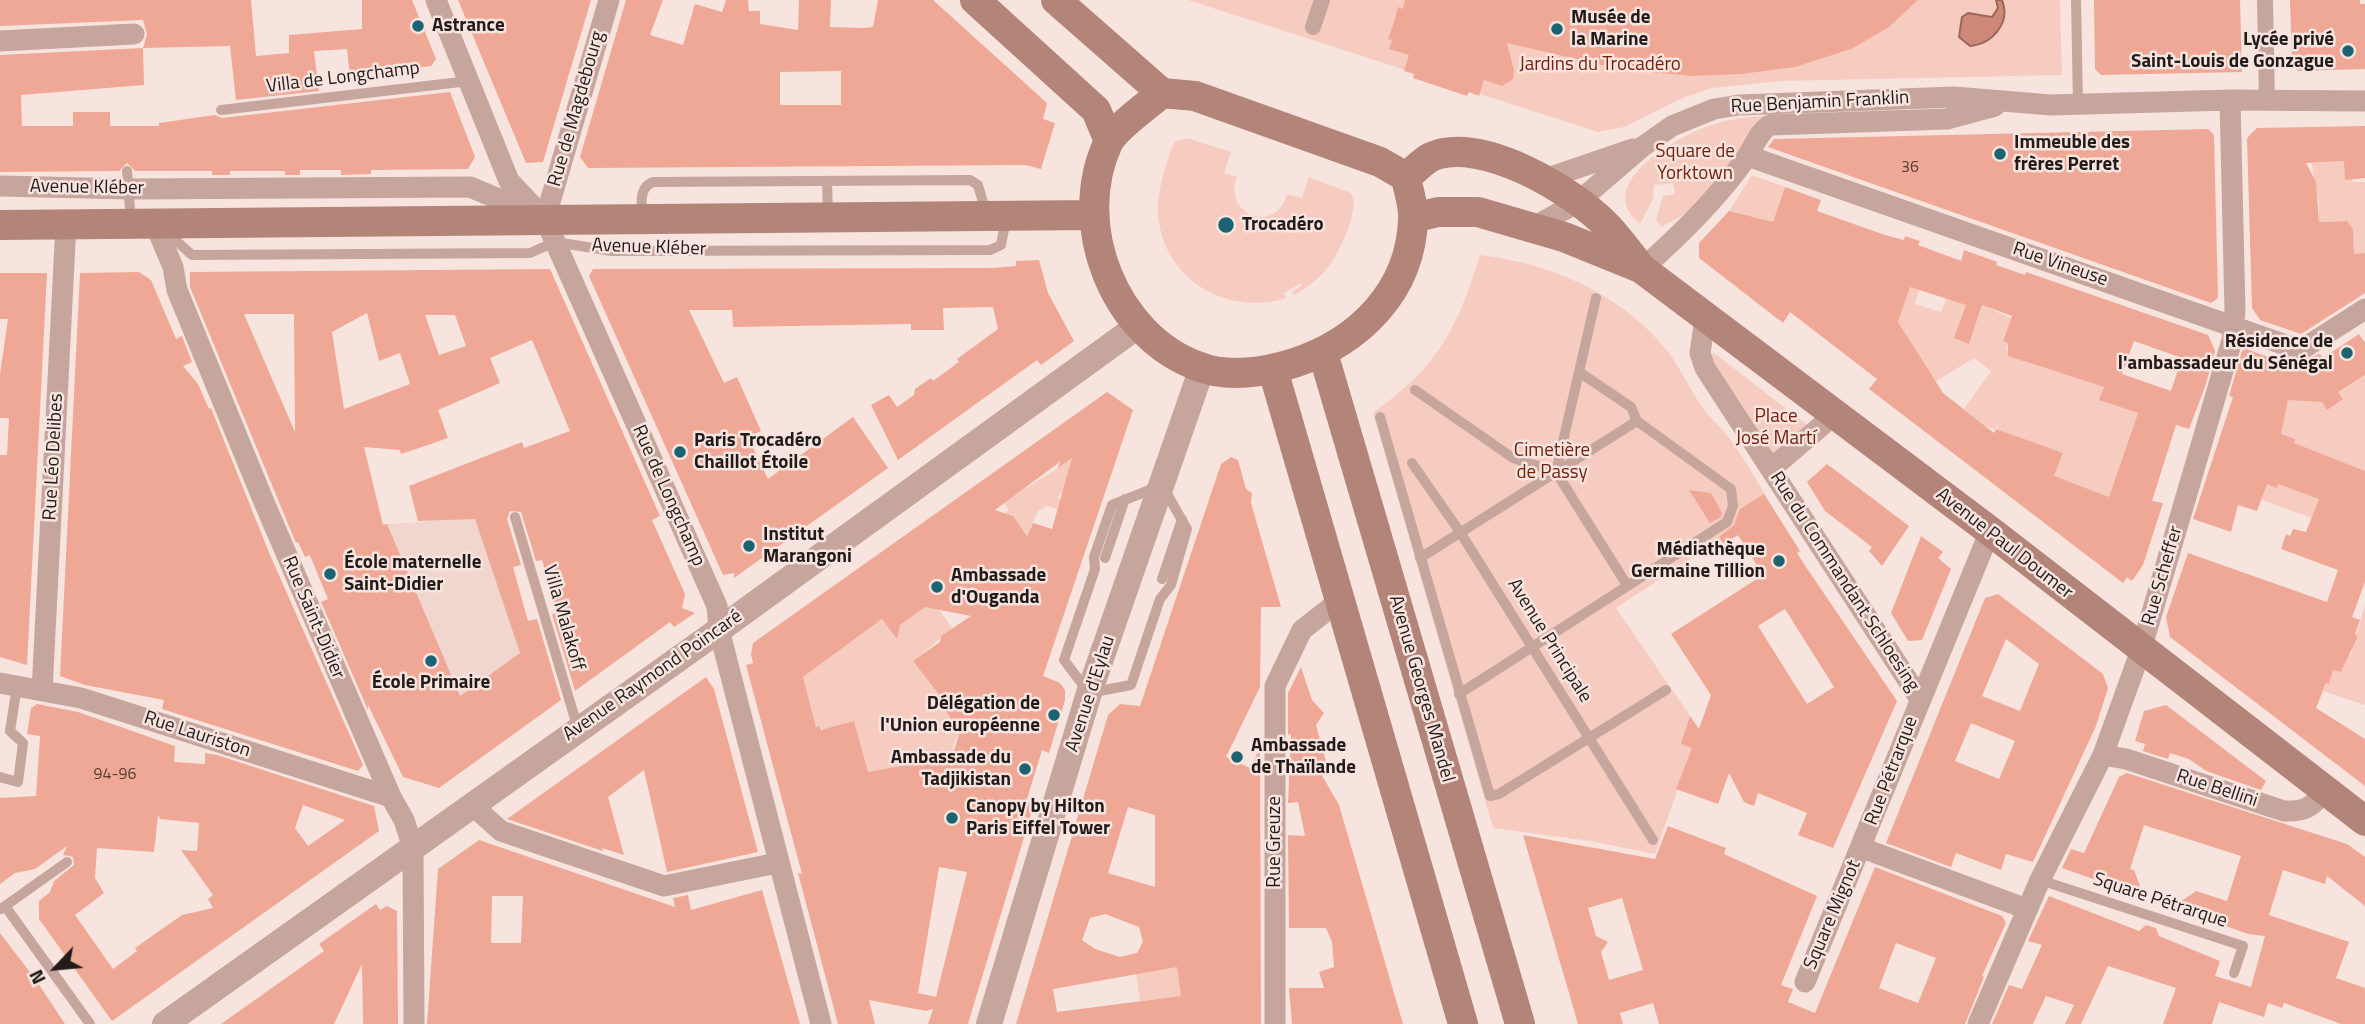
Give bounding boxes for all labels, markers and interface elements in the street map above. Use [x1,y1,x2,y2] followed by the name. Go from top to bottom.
[1571,7,1650,51] place label: Musée de la Marine
[432,15,505,37] place label: Astrance
[410,18,426,34] marker: Astrance
[1549,21,1565,37] marker: Musée de la Marine
[544,29,610,189] street label: Rue de Magdebourg
[2131,29,2334,73] place label: Lycée privé Saint-Louis de Gonzague
[2340,43,2356,59] marker: Lycée privé Saint-Louis de Gonzague
[1519,54,1681,76] park label: Jardins du Trocadéro
[265,57,421,99] street label: Villa de Longchamp
[1730,87,1910,119] street label: Rue Benjamin Franklin
[2014,132,2130,176] place label: Immeuble des frères Perret
[1655,141,1735,185] park label: Square de Yorktown
[1992,146,2008,162] marker: Immeuble des frères Perret
[1901,158,1919,178] house number: 36
[30,176,144,200] street label: Avenue Kléber
[1242,214,1324,236] place label: Trocadéro
[1216,215,1236,235] marker: Trocadéro
[591,235,707,261] street label: Avenue Kléber
[2009,238,2111,292] street label: Rue Vineuse
[2118,331,2333,375] place label: Résidence de l'ambassadeur du Sénégal
[2339,345,2355,361] marker: Résidence de l'ambassadeur du Sénégal
[39,393,69,521] street label: Rue Léo Delibes
[1736,406,1816,450] park label: Place José Martí
[627,422,709,570] street label: Rue de Longchamp
[694,430,822,474] place label: Paris Trocadéro Chaillot Étoile
[1514,440,1590,484] park label: Cimetière de Passy
[672,444,688,460] marker: Paris Trocadéro Chaillot Étoile
[1764,468,1924,696] street label: Rue du Commandant Schloesing
[1931,483,2077,605] street label: Avenue Paul Doumer
[763,524,852,568] place label: Institut Marangoni
[2138,524,2188,628] street label: Rue Scheffer
[741,538,757,554] marker: Institut Marangoni
[1631,539,1765,583] place label: Médiathèque Germaine Tillion
[344,552,481,596] place label: École maternelle Saint-Didier
[277,553,349,683] street label: Rue Saint-Didier
[1771,553,1787,569] marker: Médiathèque Germaine Tillion
[537,563,589,673] street label: Villa Malakoff
[951,565,1046,609] place label: Ambassade d'Ouganda
[322,566,338,582] marker: École maternelle Saint-Didier
[1502,575,1596,707] street label: Avenue Principale
[929,579,945,595] marker: Ambassade d'Ouganda
[1383,593,1459,785] street label: Avenue Georges Mandel
[559,605,747,747] street label: Avenue Raymond Poincaré
[1061,633,1121,755] street label: Avenue d'Eylau
[423,653,439,669] marker: École Primaire
[372,672,490,694] place label: École Primaire
[880,693,1040,737] place label: Délégation de l'Union européenne
[141,707,253,763] street label: Rue Lauriston
[1046,707,1062,723] marker: Délégation de l'Union européenne
[1861,713,1923,829] street label: Rue Pétrarque
[1251,735,1356,779] place label: Ambassade de Thaïlande
[891,747,1011,791] place label: Ambassade du Tadjikistan
[1229,749,1245,765] marker: Ambassade de Thaïlande
[1017,761,1033,777] marker: Ambassade du Tadjikistan
[94,765,136,785] house number: 94-96
[2173,765,2261,813] street label: Rue Bellini
[966,796,1110,840] place label: Canopy by Hilton Paris Eiffel Tower
[1264,796,1286,888] street label: Rue Greuze
[944,810,960,826] marker: Canopy by Hilton Paris Eiffel Tower
[1800,857,1866,973] street label: Square Mignot
[2090,869,2230,933] street label: Square Pétrarque
[21,933,91,1003] north arrow
[21,965,53,990] text: N

